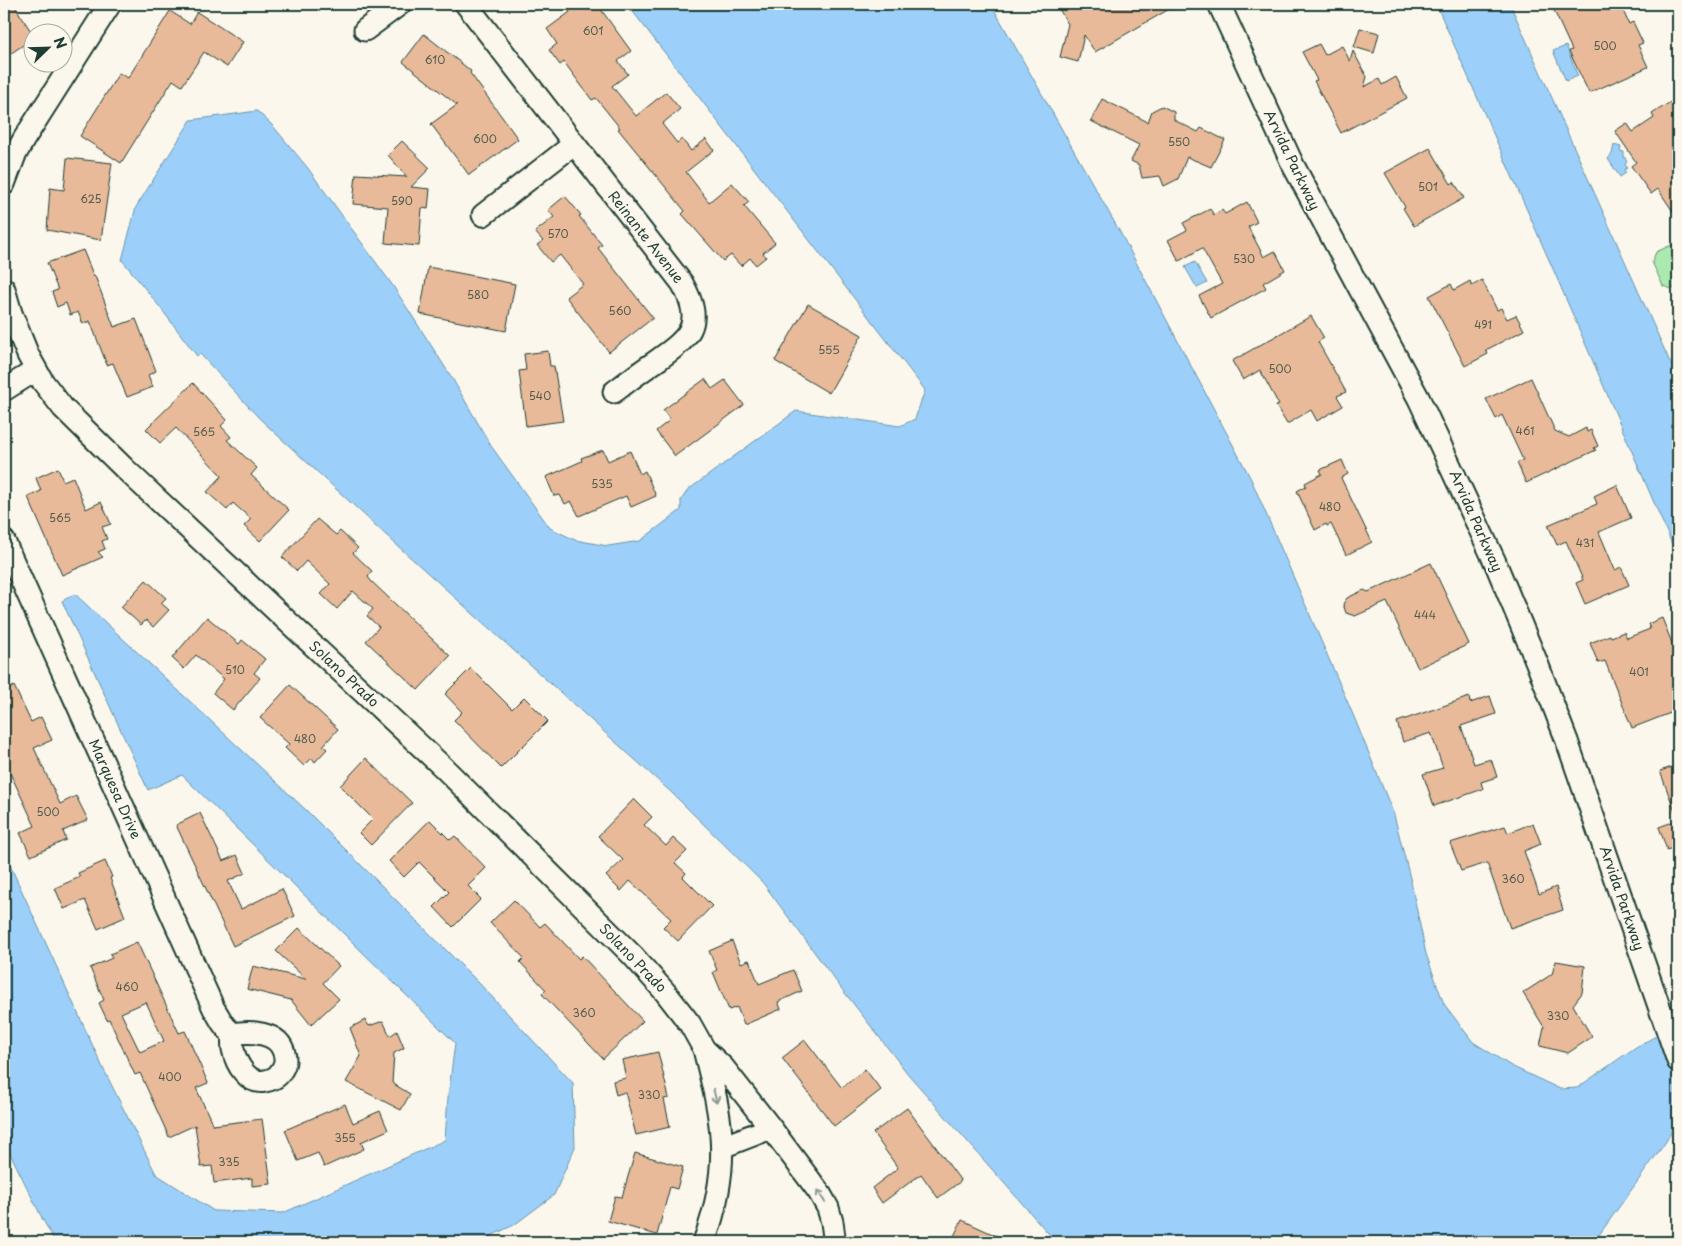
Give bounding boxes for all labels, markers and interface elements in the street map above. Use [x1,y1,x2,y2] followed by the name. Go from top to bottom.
[22,22,72,72] north arrow
[583,22,603,39] house number: 601
[49,34,72,52] text: N
[1593,37,1617,54] house number: 500
[425,51,445,68] house number: 610
[1259,106,1326,214] street label: Arvida Parkway
[473,130,497,147] house number: 600
[1168,133,1190,150] house number: 550
[1418,178,1438,195] house number: 501
[604,186,689,288] street label: Reinante Avenue
[80,190,102,207] house number: 625
[391,192,413,209] house number: 590
[548,225,568,242] house number: 570
[1233,250,1255,267] house number: 530
[467,286,489,303] house number: 580
[609,302,631,319] house number: 560
[1474,316,1492,333] house number: 491
[818,341,840,358] house number: 555
[1268,360,1292,377] house number: 500
[529,387,551,404] house number: 540
[1516,422,1534,439] house number: 461
[193,423,215,440] house number: 565
[1445,467,1508,575] street label: Arvida Parkway
[591,475,613,492] house number: 535
[1319,498,1341,515] house number: 480
[49,509,71,526] house number: 565
[1576,534,1594,551] house number: 431
[1414,606,1436,623] house number: 444
[305,636,384,712] street label: Solano Prado
[225,661,245,678] house number: 510
[1629,663,1649,680] house number: 401
[294,730,316,747] house number: 480
[84,735,147,842] street label: Marquesa Drive
[36,803,60,820] house number: 500
[1595,843,1650,953] street label: Arvida Parkway
[1501,870,1525,887] house number: 360
[595,918,672,997] street label: Solano Prado
[115,978,139,995] house number: 460
[572,1004,596,1021] house number: 360
[1547,1007,1569,1024] house number: 330
[158,1068,182,1085] house number: 400
[638,1086,660,1103] house number: 330
[711,1088,720,1104] one-way arrow
[334,1129,356,1146] house number: 355
[218,1153,240,1170] house number: 335
[816,1190,826,1204] one-way arrow

